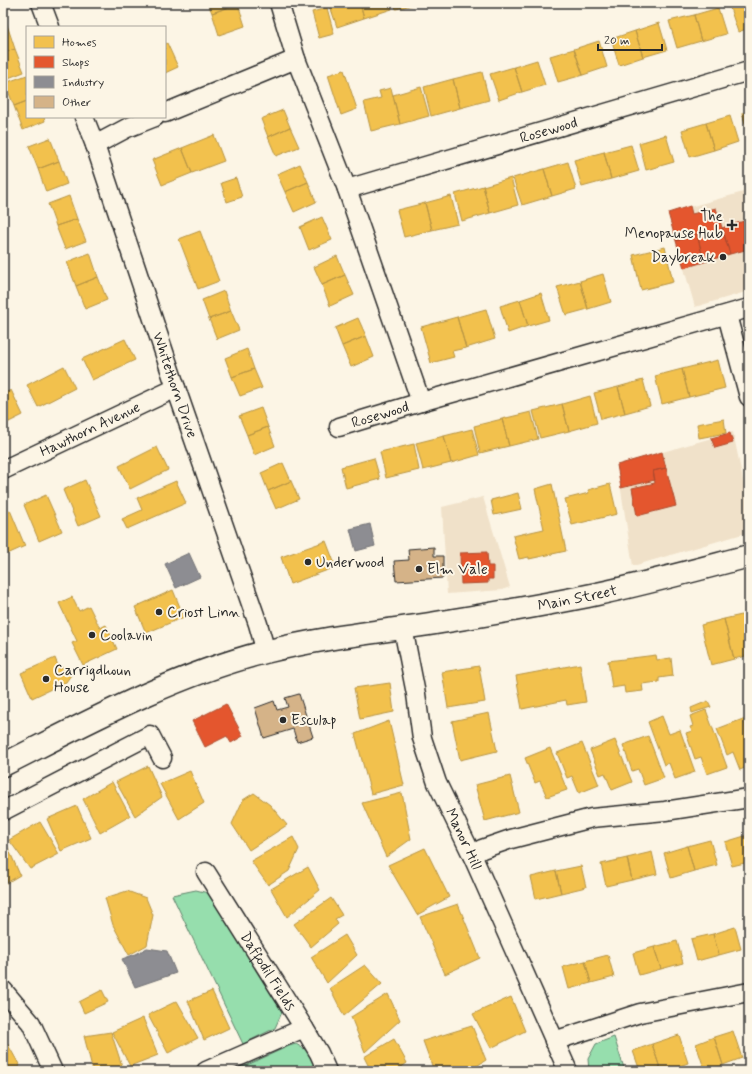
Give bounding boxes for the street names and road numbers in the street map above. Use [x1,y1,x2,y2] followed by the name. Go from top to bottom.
[518,113,580,149] street label: Rosewood
[147,329,202,441] street label: Whitethorn Drive
[37,397,144,462] street label: Hawthorn Avenue
[349,397,412,434] street label: Rosewood
[536,581,619,616] street label: Main Street
[440,805,486,873] street label: Manor Hill
[235,928,300,1015] street label: Daffodil Fields

